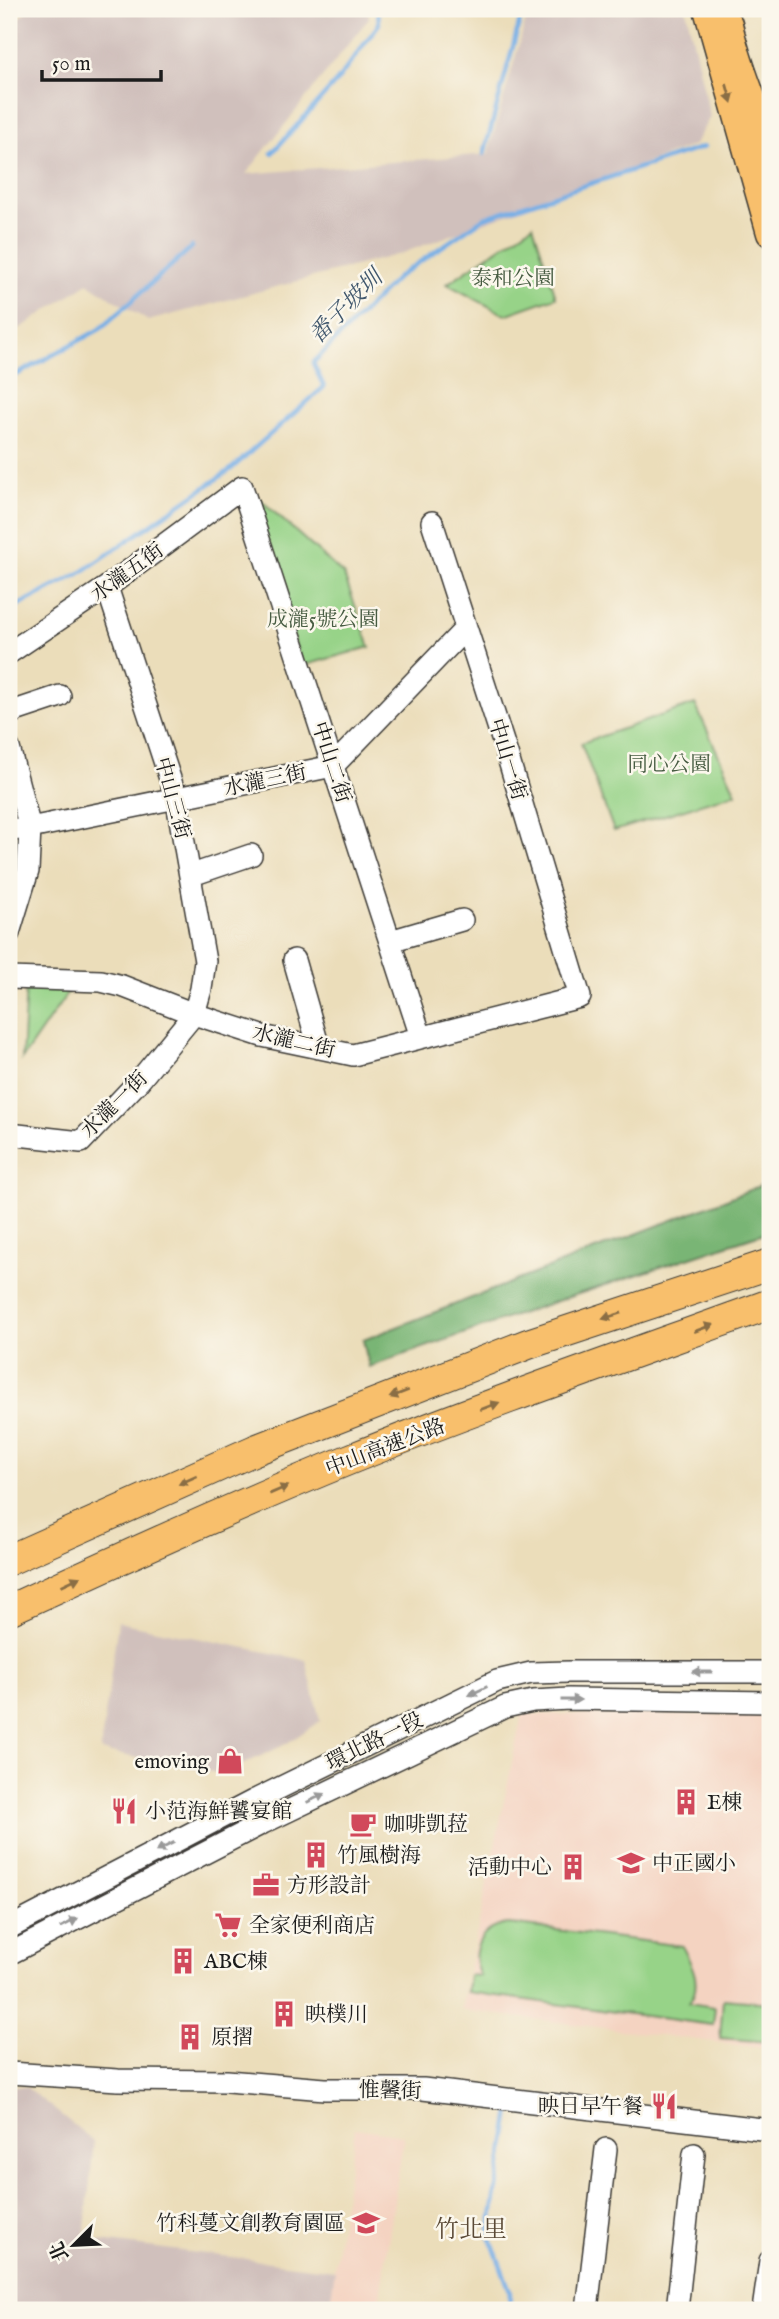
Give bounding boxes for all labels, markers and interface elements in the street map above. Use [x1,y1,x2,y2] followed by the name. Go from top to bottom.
[42,38,161,82] scale bar
[52,51,91,78] text: 50 m
[725,83,735,104] one-way arrow
[303,261,392,350] water label: 番子坡圳
[471,266,555,293] park label: 泰和公園
[86,538,170,609] street label: 水瀧五街
[267,607,379,634] park label: 成瀧5號公園
[481,715,532,804] street label: 中山一街
[305,718,356,807] street label: 中山二街
[627,752,711,779] park label: 同心公園
[148,754,195,842] street label: 中山三街
[221,760,309,803] street label: 水瀧三街
[250,1020,338,1065] street label: 水瀧二街
[76,1066,154,1144] street label: 水瀧一街
[602,1311,623,1322] one-way arrow
[693,1322,714,1333] one-way arrow
[388,1389,409,1400] one-way arrow
[480,1400,501,1411] one-way arrow
[322,1413,449,1484] street label: 中山高速公路
[178,1474,198,1486] one-way arrow
[269,1484,289,1496] one-way arrow
[60,1575,81,1586] one-way arrow
[691,1666,713,1678] one-way arrow
[468,1685,488,1696] one-way arrow
[561,1694,583,1706] one-way arrow
[322,1707,428,1777] street label: 環北路一段
[215,1746,245,1776] shop icon: emoving
[135,1749,210,1776] place label: emoving
[671,1787,701,1817] building icon: E棟
[707,1790,743,1817] place label: E棟
[306,1792,326,1804] one-way arrow
[109,1796,139,1826] restaurant icon: 小范海鮮饕宴館
[145,1799,292,1826] place label: 小范海鮮饕宴館
[348,1809,378,1839] cafe icon: 咖啡凱菈
[384,1812,468,1839] place label: 咖啡凱菈
[301,1840,331,1870] building icon: 竹風樹海
[155,1841,174,1853] one-way arrow
[337,1843,421,1870] place label: 竹風樹海
[616,1848,646,1878] school or university icon: 中正國小
[652,1851,736,1878] place label: 中正國小
[558,1852,588,1882] building icon: 活動中心
[468,1855,552,1882] place label: 活動中心
[251,1870,281,1900] office icon: 方形設計
[287,1873,371,1900] place label: 方形設計
[213,1910,243,1940] supermarket icon: 全家便利商店
[249,1913,375,1940] place label: 全家便利商店
[60,1917,80,1929] one-way arrow
[168,1946,198,1976] building icon: ABC棟
[203,1949,268,1976] place label: ABC棟
[269,1999,299,2029] building icon: 映樸川
[305,2002,368,2029] place label: 映樸川
[175,2022,205,2052] building icon: 原摺
[211,2025,253,2052] place label: 原摺
[358,2077,422,2106] street label: 惟馨街
[649,2091,679,2121] restaurant icon: 映日早午餐
[538,2094,643,2121] place label: 映日早午餐
[351,2208,381,2238] school or university icon: 竹科蔓文創教育園區
[38,2210,108,2280] north arrow
[156,2211,345,2238] place label: 竹科蔓文創教育園區
[435,2215,507,2246] district label: 竹北里
[45,2238,75,2265] text: 北

